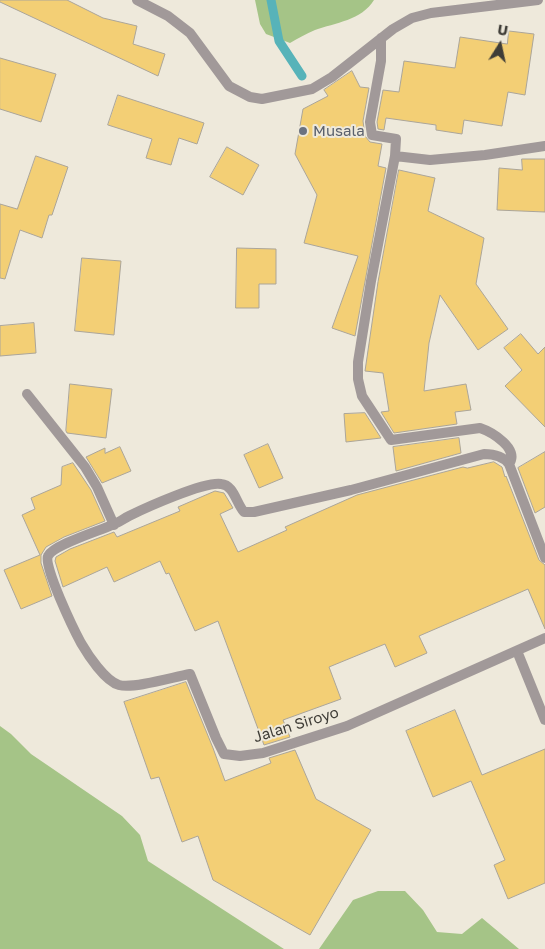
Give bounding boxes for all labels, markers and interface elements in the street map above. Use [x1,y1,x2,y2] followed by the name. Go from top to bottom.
[475,20,525,70] north arrow
[496,20,509,39] text: U
[313,122,365,140] place label: Musala
[297,125,309,137] marker: Musala
[251,704,341,746] street label: Jalan Siroyo

